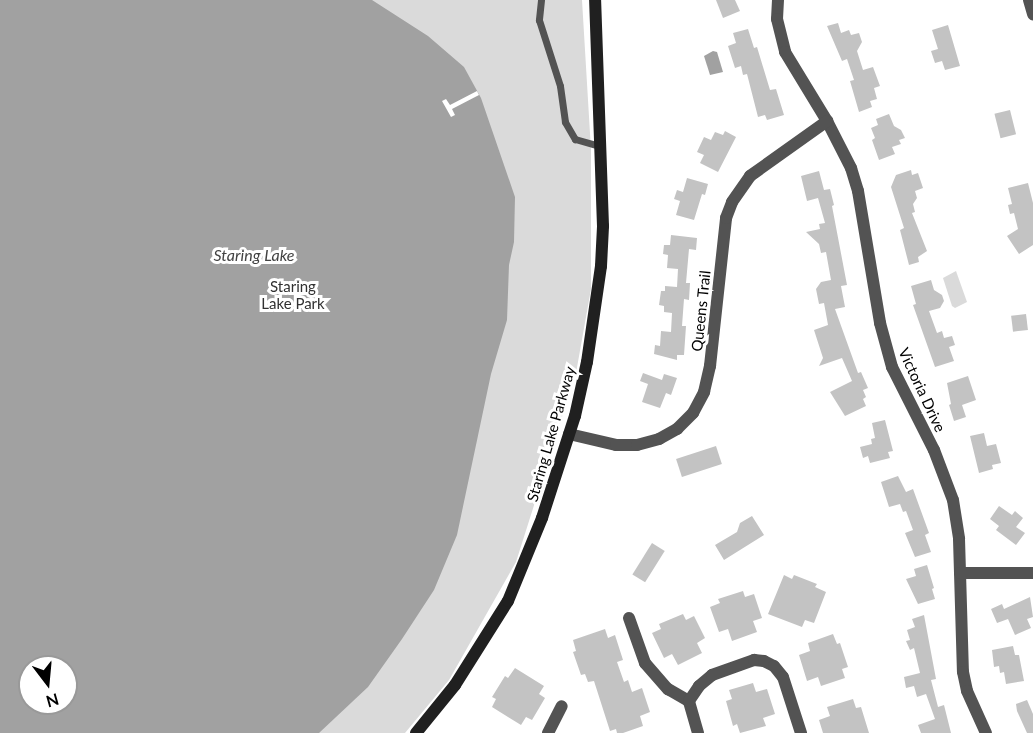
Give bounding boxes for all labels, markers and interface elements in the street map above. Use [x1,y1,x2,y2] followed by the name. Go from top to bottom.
[214,245,294,265] water label: Staring Lake
[688,269,714,353] street label: Queens Trail
[261,277,325,312] park label: Staring Lake Park
[895,345,949,435] street label: Victoria Drive
[523,364,579,504] street label: Staring Lake Parkway
[18,655,78,715] north arrow
[44,690,61,712] text: N

